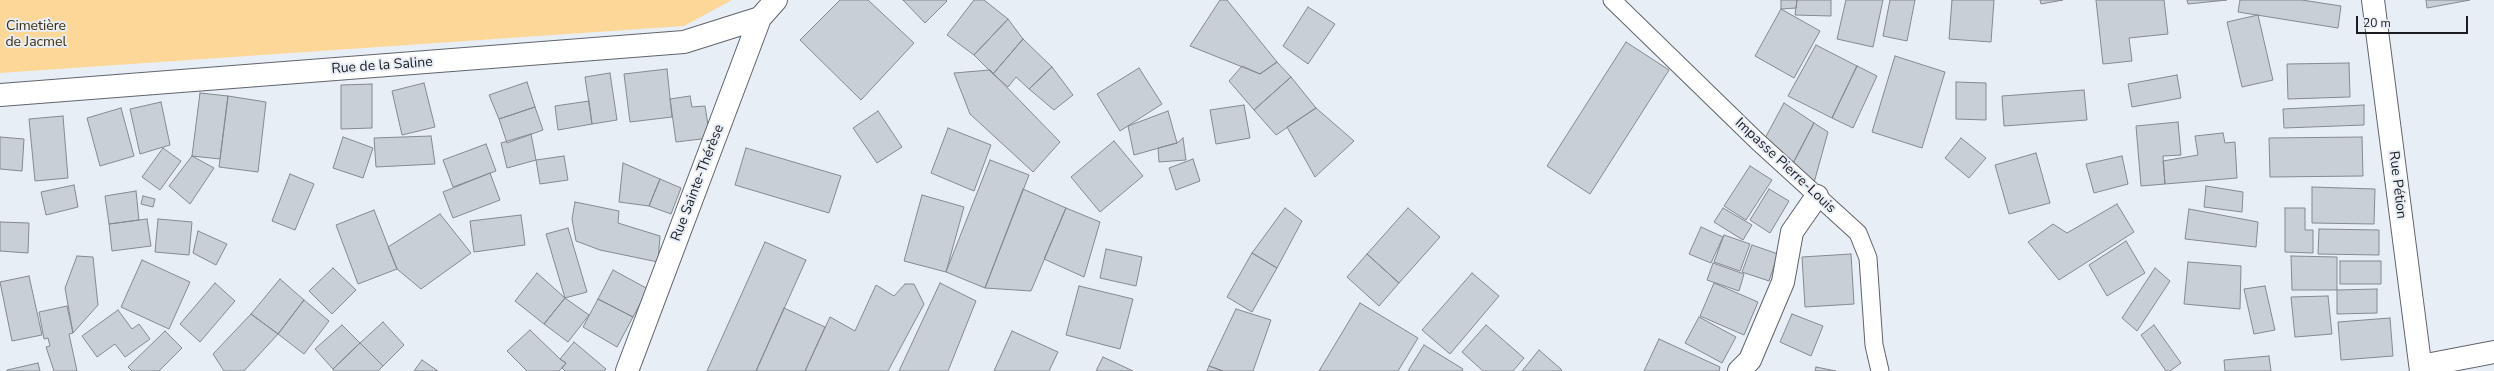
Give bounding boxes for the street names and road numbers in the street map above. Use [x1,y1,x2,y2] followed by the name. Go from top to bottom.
[331,54,433,78] street label: Rue de la Saline
[1731,115,1839,217] street label: Impasse Pierre-Louis
[668,122,728,244] street label: Rue Sainte-Thérèse
[2385,150,2409,220] street label: Rue Pétion

